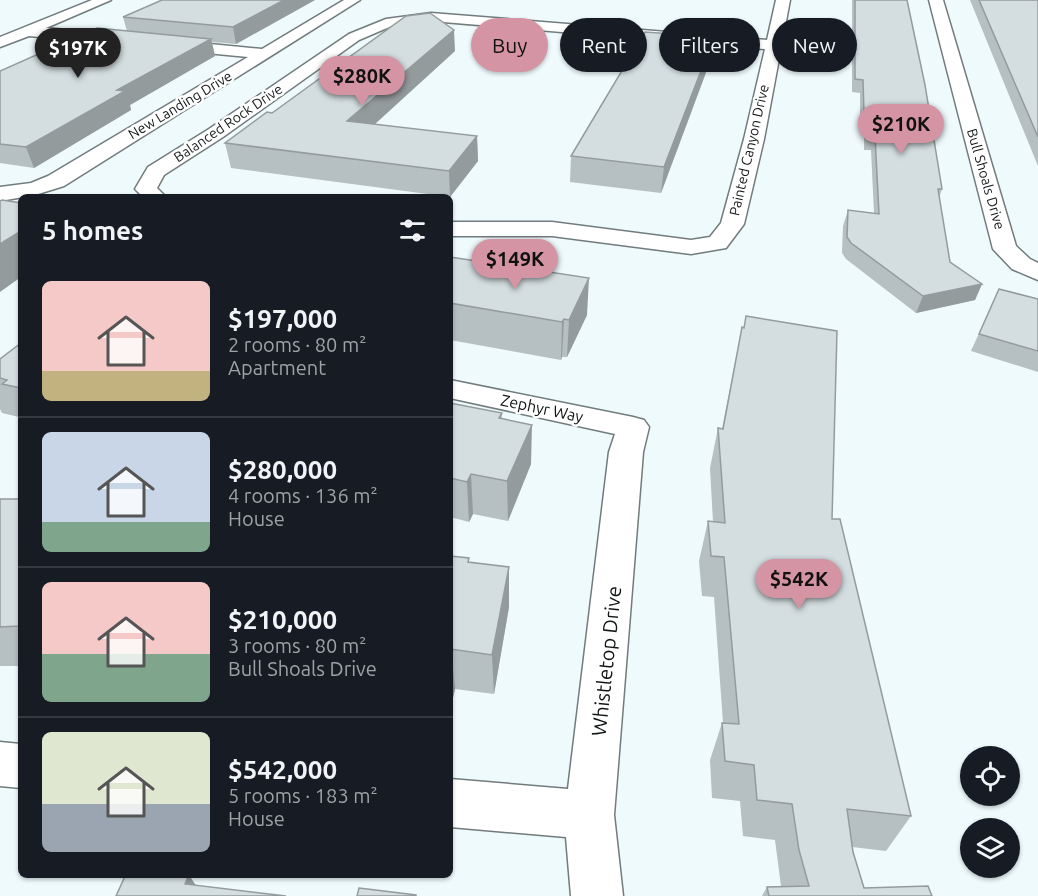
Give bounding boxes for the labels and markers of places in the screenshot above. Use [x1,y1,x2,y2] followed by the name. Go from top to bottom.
[36,28,120,79] pin: $197K
[320,56,404,107] pin: $280K
[859,104,943,155] pin: $210K
[473,239,557,290] pin: $149K
[757,559,841,610] pin: $542K

